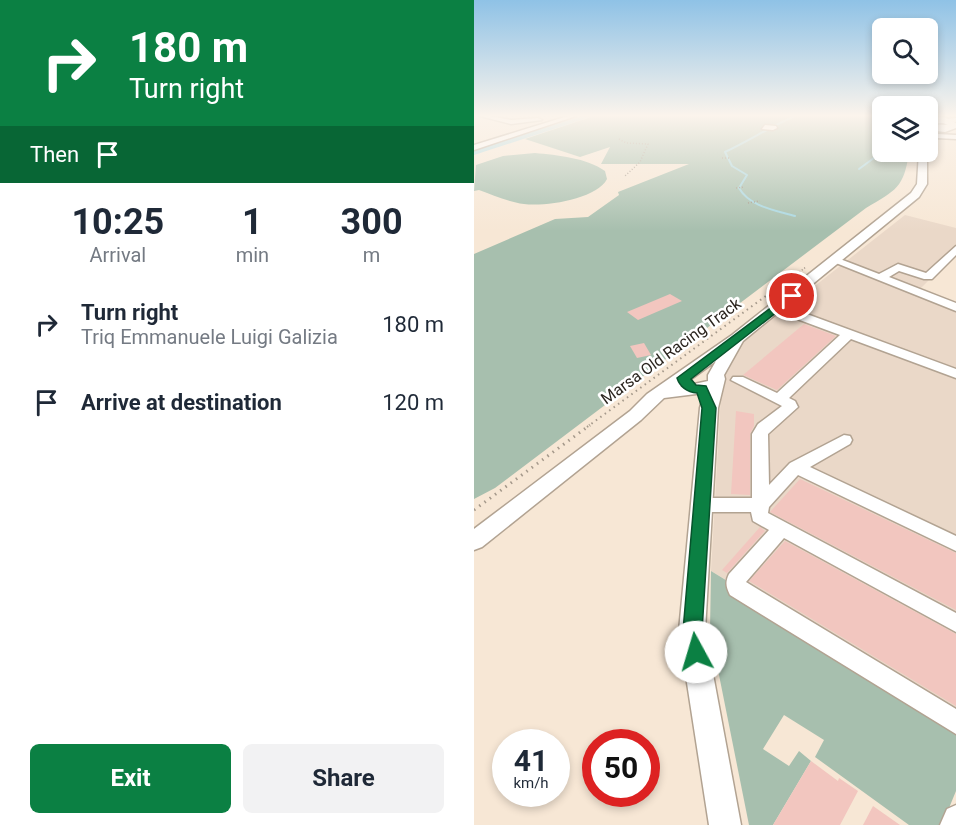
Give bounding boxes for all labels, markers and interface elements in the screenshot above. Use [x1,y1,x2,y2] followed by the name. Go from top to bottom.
[872,18,938,162] map controls
[872,18,938,84] button: search
[129,23,248,72] text: 180 m
[30,24,108,102] icon: right
[129,73,244,105] text: Turn right
[872,96,938,162] button: layers
[91,138,124,171] icon: arrive
[30,142,79,167] text: Then
[71,201,164,243] text: 10:25
[242,201,263,243] text: 1
[341,201,403,243] text: 300
[89,243,146,267] text: Arrival
[236,243,269,267] text: min
[363,243,380,267] text: m
[766,270,817,321] pin
[775,279,808,312] icon: arrive
[597,293,745,408] street label: Marsa Old Racing Track
[81,300,178,325] text: Turn right
[30,308,63,341] icon: right
[382,312,444,337] text: 180 m
[81,325,338,349] text: Triq Emmanuele Luigi Galizia
[30,386,63,419] icon: arrive
[81,390,282,415] text: Arrive at destination
[382,390,444,415] text: 120 m
[664,620,728,684] position arrow
[582,729,660,807] speed limit sign: 50
[514,743,548,778] text: 41
[30,744,231,813] button: Exit
[243,744,444,813] button: Share
[513,774,549,792] text: km/h

